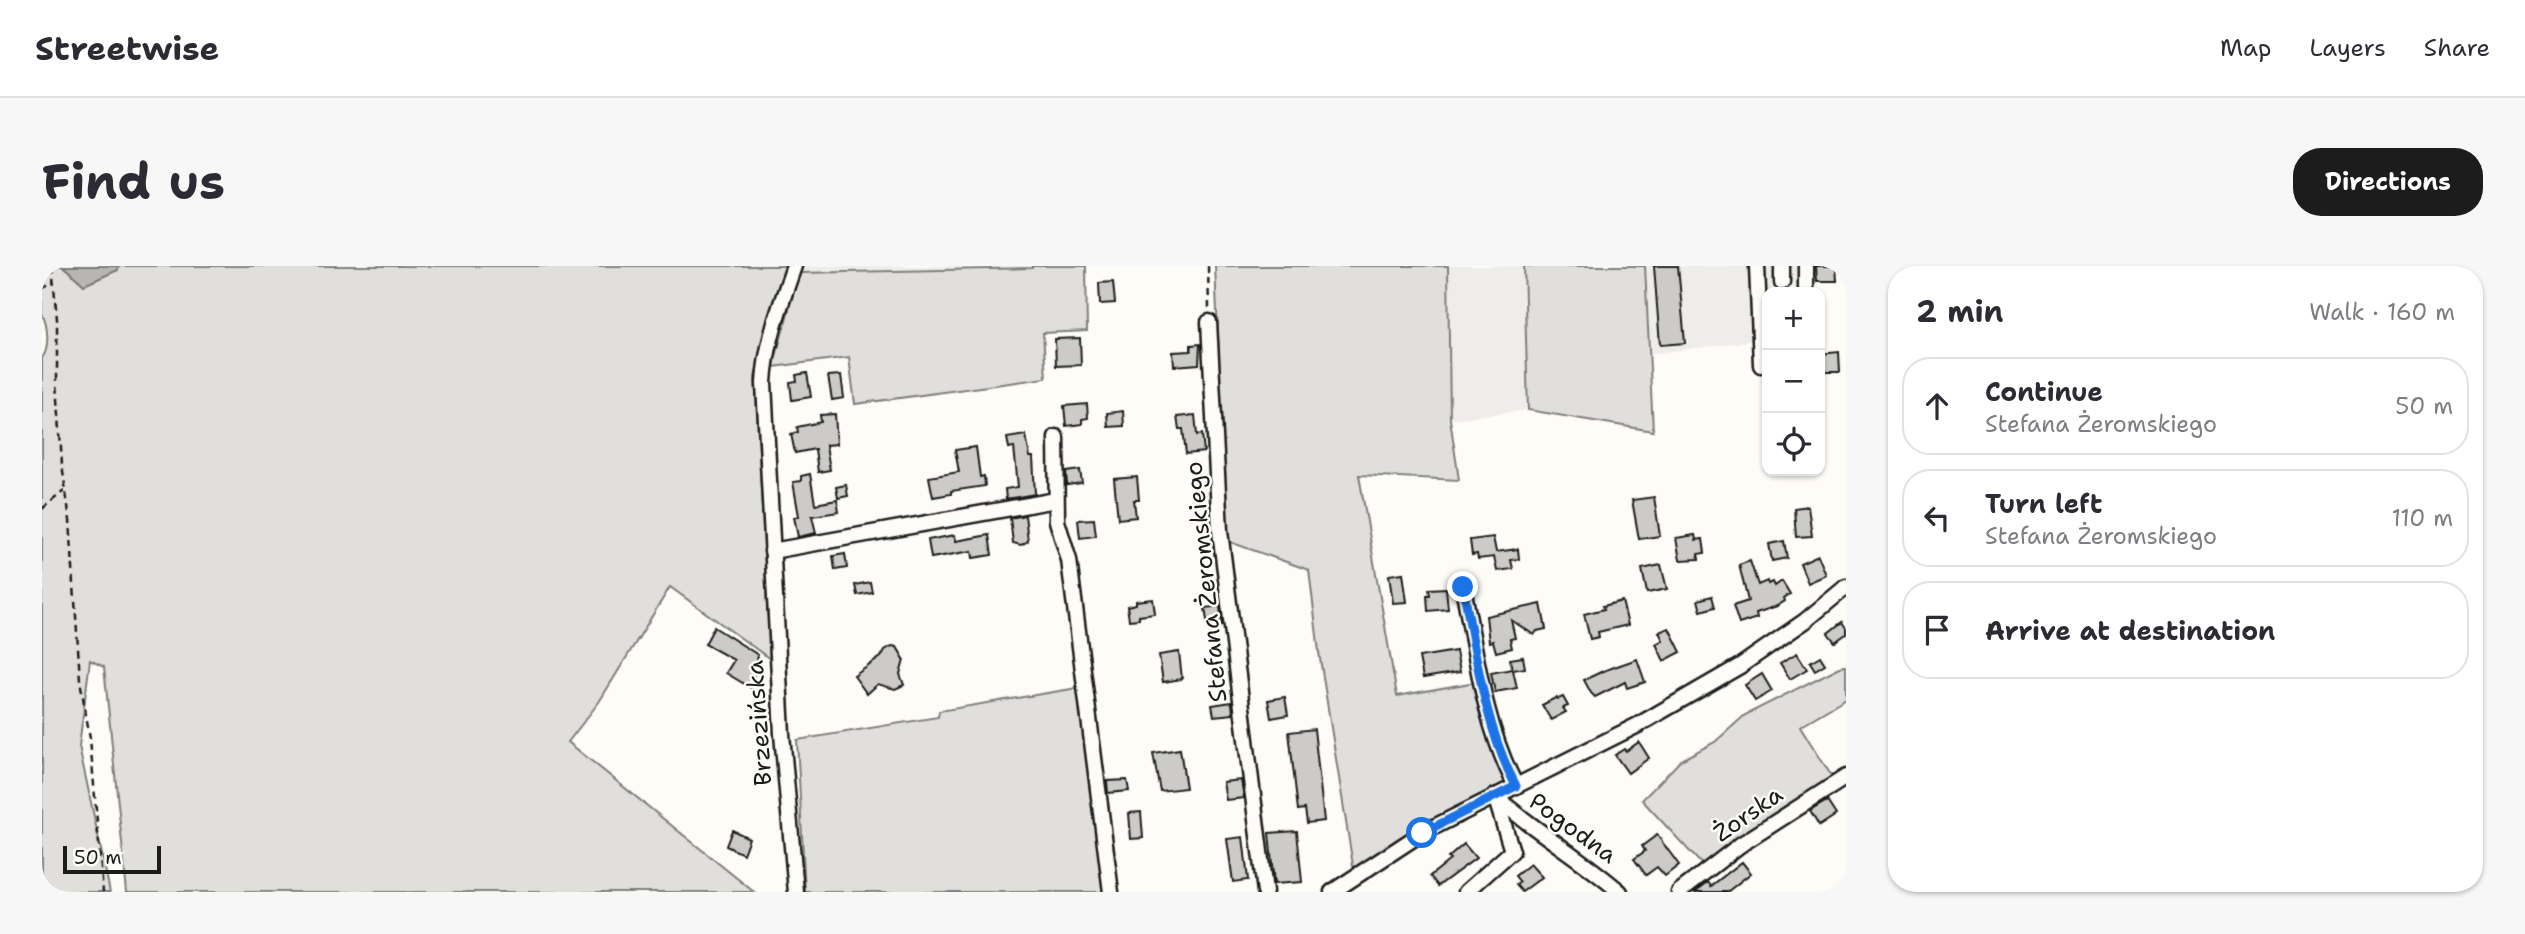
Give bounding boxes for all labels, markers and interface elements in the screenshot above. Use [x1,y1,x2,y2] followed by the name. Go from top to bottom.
[35,26,219,71] text: Streetwise
[2220,32,2271,64] text: Map
[2309,32,2386,64] text: Layers
[2424,32,2490,64] text: Share
[2293,148,2483,216] button: Directions
[42,149,225,215] text: Find us
[1762,287,1825,476] map controls
[1762,287,1825,350] button: +
[1916,291,2003,332] text: 2 min
[2309,297,2455,327] text: Walk · 160 m
[1762,350,1825,413] button: −
[1985,374,2103,409] text: Continue
[1918,387,1956,425] icon: ahead
[2395,391,2453,421] text: 50 m
[1985,409,2217,439] text: Stefana Żeromskiego
[1762,413,1825,476] button: locate
[1177,460,1235,704] street label: Stefana Żeromskiego
[1985,486,2102,521] text: Turn left
[1918,499,1956,537] icon: left
[2391,503,2453,533] text: 110 m
[1985,521,2217,551] text: Stefana Żeromskiego
[1447,571,1478,602] route end
[1918,611,1956,649] icon: arrive
[1985,613,2275,648] text: Arrive at destination
[739,659,779,787] street label: Brzezińska
[1707,779,1789,849] street label: Żorska
[1523,785,1624,871] street label: Pogodna
[1406,817,1437,848] route start
[63,843,161,875] scale bar
[74,845,122,870] text: 50 m

